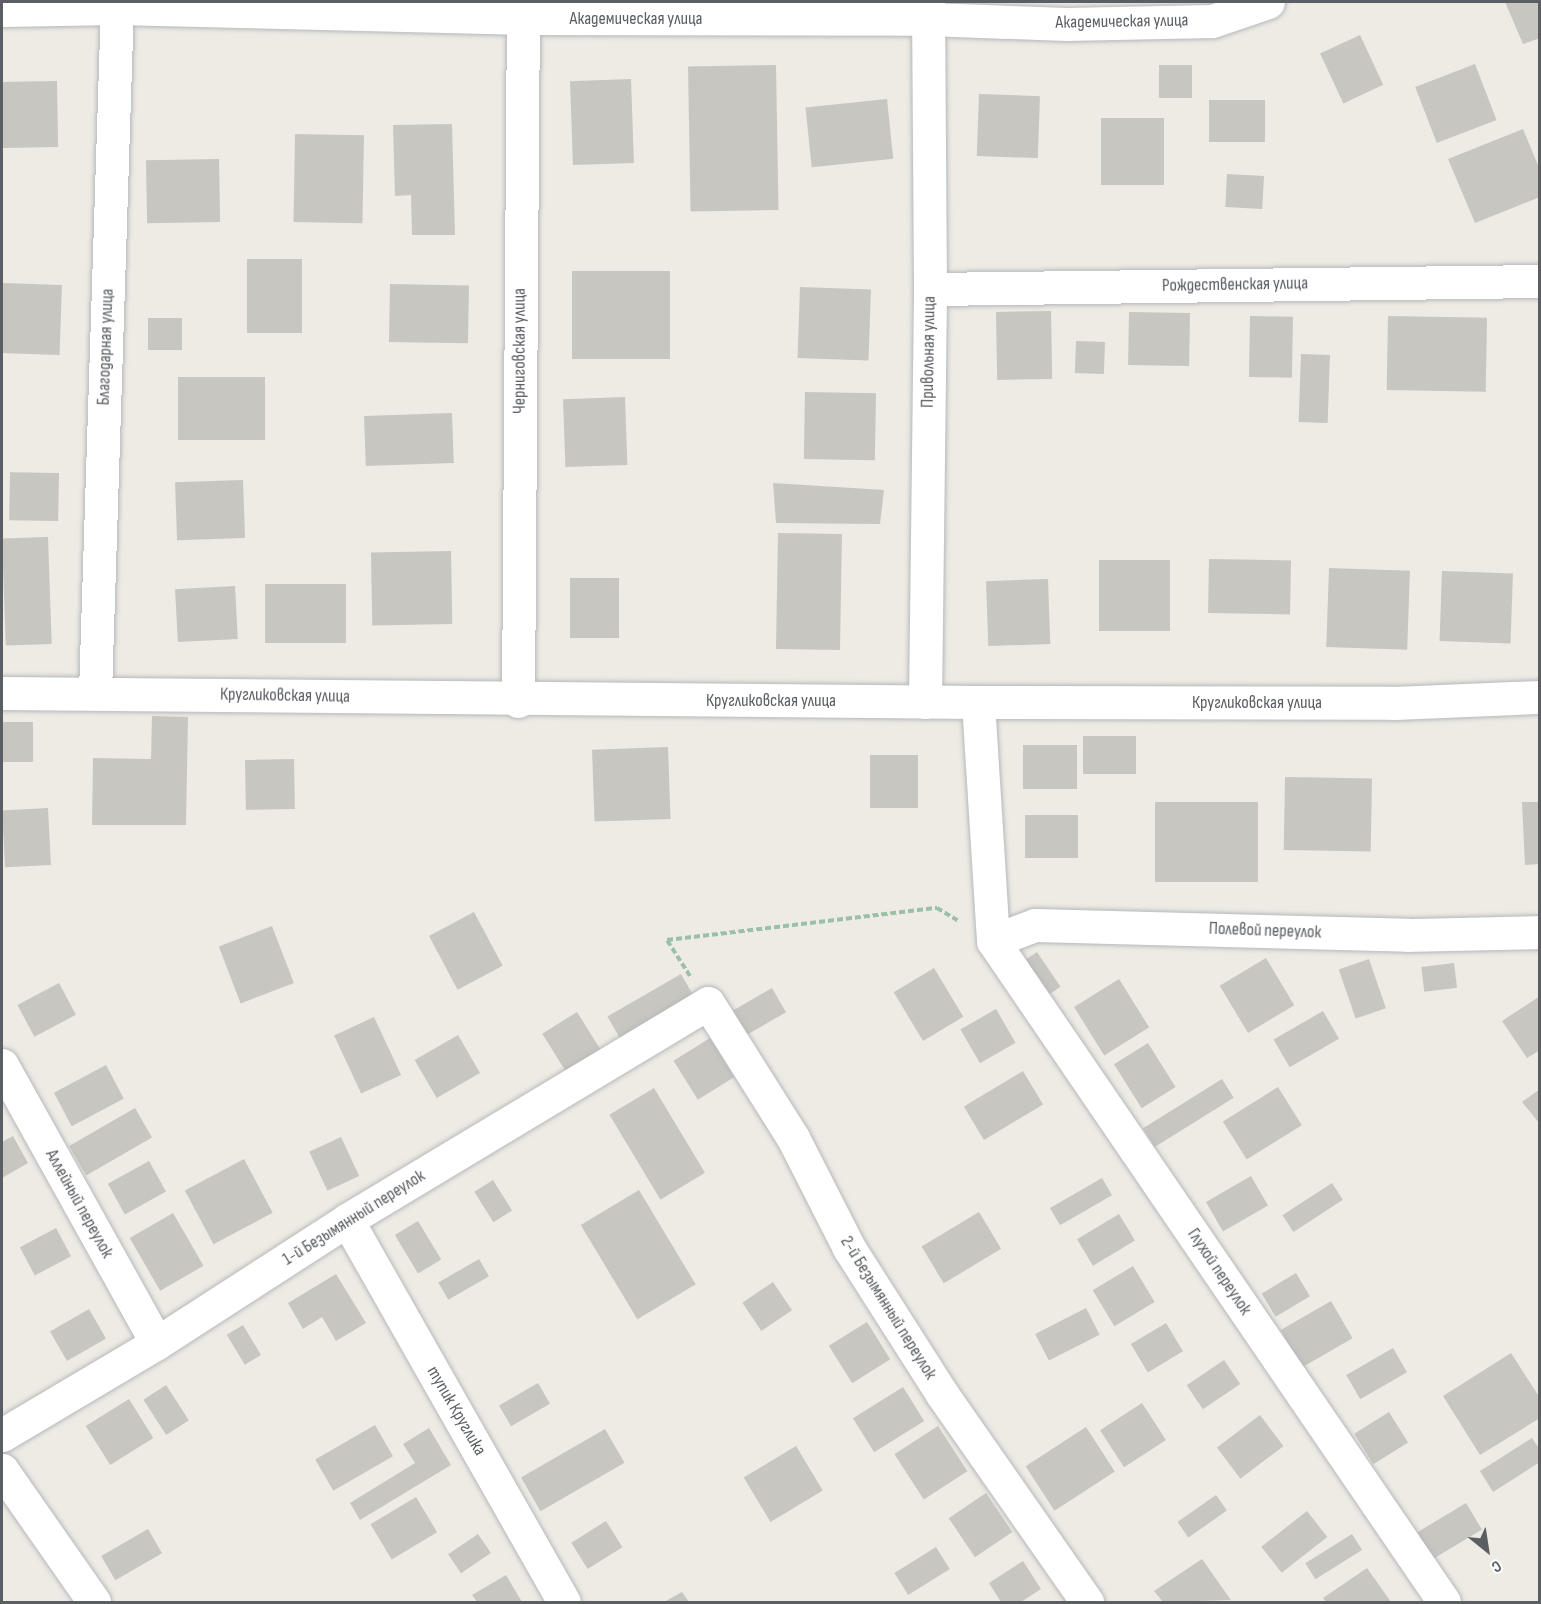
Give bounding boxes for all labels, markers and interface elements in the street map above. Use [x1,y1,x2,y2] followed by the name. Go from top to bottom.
[570,8,702,30] street label: Академическая улица
[1055,10,1189,34] street label: Академическая улица
[1162,273,1308,297] street label: Рождественская улица
[93,288,119,406] street label: Благодарная улица
[509,288,531,414] street label: Черниговская улица
[917,296,941,408] street label: Привольная улица
[220,684,350,708] street label: Кругликовская улица
[706,690,836,712] street label: Кругликовская улица
[1192,692,1322,714] street label: Кругликовская улица
[1208,918,1322,944] street label: Полевой переулок
[40,1146,118,1262] street label: Аллейный переулок
[279,1165,429,1271] street label: 1-й Безымянный переулок
[1182,1225,1256,1319] street label: Глухой переулок
[835,1232,941,1384] street label: 2-й Безымянный переулок
[422,1362,490,1460] street label: тупик Круглика
[1457,1520,1517,1580] north arrow
[1488,1556,1505,1576] text: С

